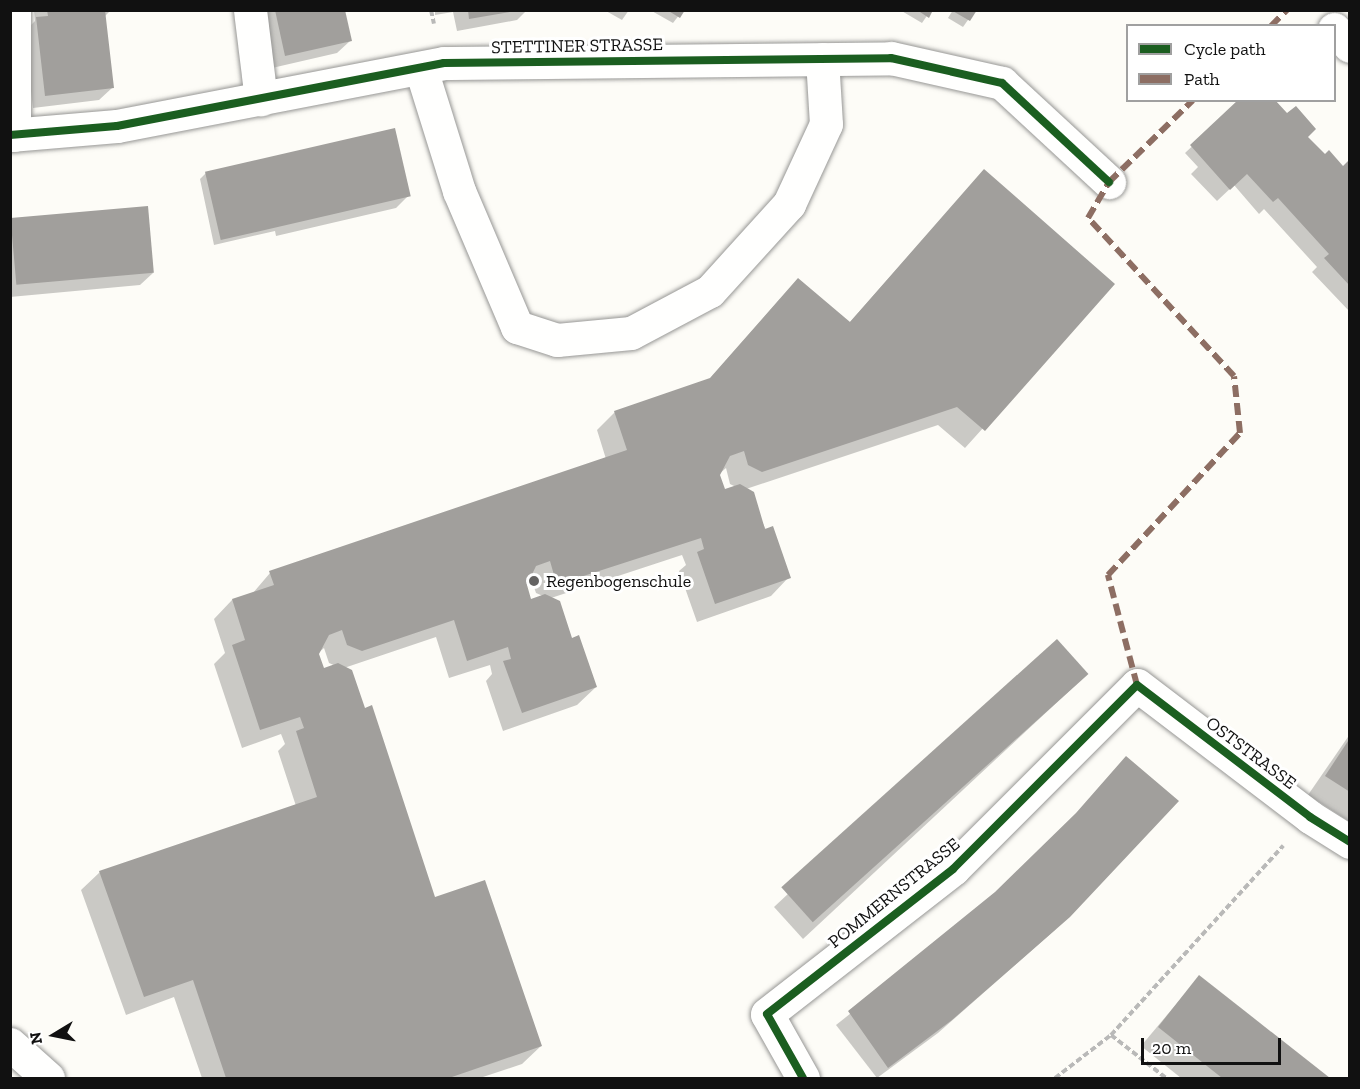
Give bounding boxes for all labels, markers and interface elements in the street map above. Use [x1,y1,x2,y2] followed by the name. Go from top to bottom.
[1126,24,1336,102] legend
[491,34,663,58] street label: STETTINER STRASSE
[1184,38,1266,60] text: Cycle path
[1184,68,1220,90] text: Path
[546,570,691,592] place label: Regenbogenschule
[527,574,541,588] marker: Regenbogenschule
[1202,712,1300,794] street label: OSTSTRASSE
[824,833,964,953] street label: POMMERNSTRASSE
[24,1005,84,1065] north arrow
[1144,1026,1284,1064] scale bar
[25,1031,46,1046] text: N
[1152,1037,1191,1059] text: 20 m

